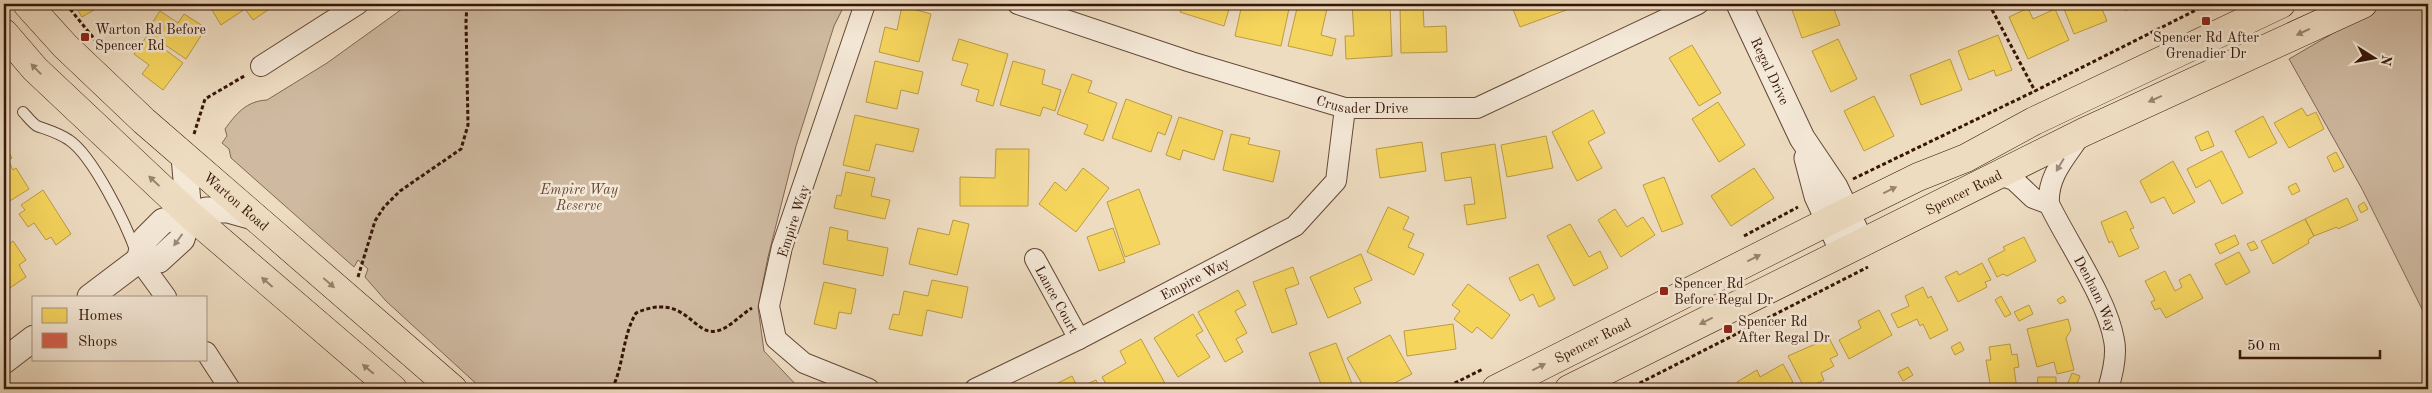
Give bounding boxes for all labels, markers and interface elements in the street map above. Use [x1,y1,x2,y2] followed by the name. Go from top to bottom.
[2200,15,2212,27] marker: Spencer Rd After Grenadier Dr
[95,23,206,53] place label: Warton Rd Before Spencer Rd
[2296,28,2310,36] one-way arrow
[79,31,91,43] marker: Warton Rd Before Spencer Rd
[2153,31,2259,61] place label: Spencer Rd After Grenadier Dr
[2350,32,2400,82] north arrow
[1748,36,1791,107] street label: Regal Drive
[2378,54,2394,67] text: N
[30,63,42,75] one-way arrow
[1314,94,1408,116] street label: Crusader Drive
[2148,96,2162,104] one-way arrow
[2055,158,2064,171] one-way arrow
[1924,168,2004,218] street label: Spencer Road
[201,170,271,234] street label: Warton Road
[148,175,160,187] one-way arrow
[539,183,619,213] park label: Empire Way Reserve
[776,183,813,260] street label: Empire Way
[1883,186,1898,195] one-way arrow
[173,233,184,246] one-way arrow
[1747,254,1761,262] one-way arrow
[2071,254,2118,335] street label: Denham Way
[1158,255,1233,303] street label: Empire Way
[1032,264,1081,336] street label: Lance Court
[261,276,274,287] one-way arrow
[323,277,335,289] one-way arrow
[1674,277,1773,307] place label: Spencer Rd Before Regal Dr
[1658,285,1670,297] marker: Spencer Rd Before Regal Dr
[32,296,208,360] legend
[78,309,123,324] text: Homes
[1738,315,1830,345] place label: Spencer Rd After Regal Dr
[1552,316,1633,366] street label: Spencer Road
[1698,317,1713,325] one-way arrow
[1722,323,1734,335] marker: Spencer Rd After Regal Dr
[2240,328,2380,360] scale bar
[78,335,117,350] text: Shops
[2247,339,2281,354] text: 50 m
[362,363,375,374] one-way arrow
[1532,363,1546,371] one-way arrow

